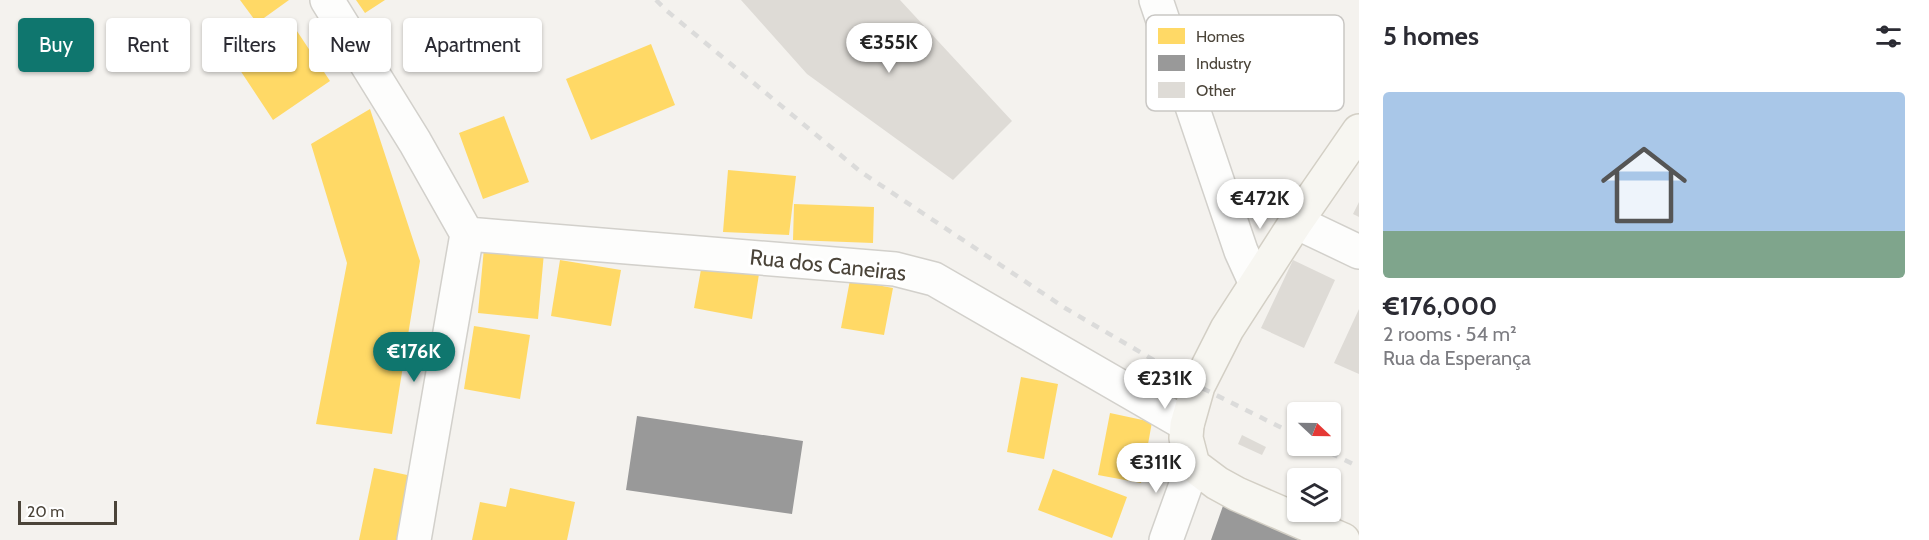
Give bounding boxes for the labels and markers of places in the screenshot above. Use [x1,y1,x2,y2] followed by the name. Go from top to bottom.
[847,23,931,74] pin: €355K
[1218,179,1302,230] pin: €472K
[372,332,456,383] pin: €176K
[1123,359,1207,410] pin: €231K
[1114,443,1198,494] pin: €311K

